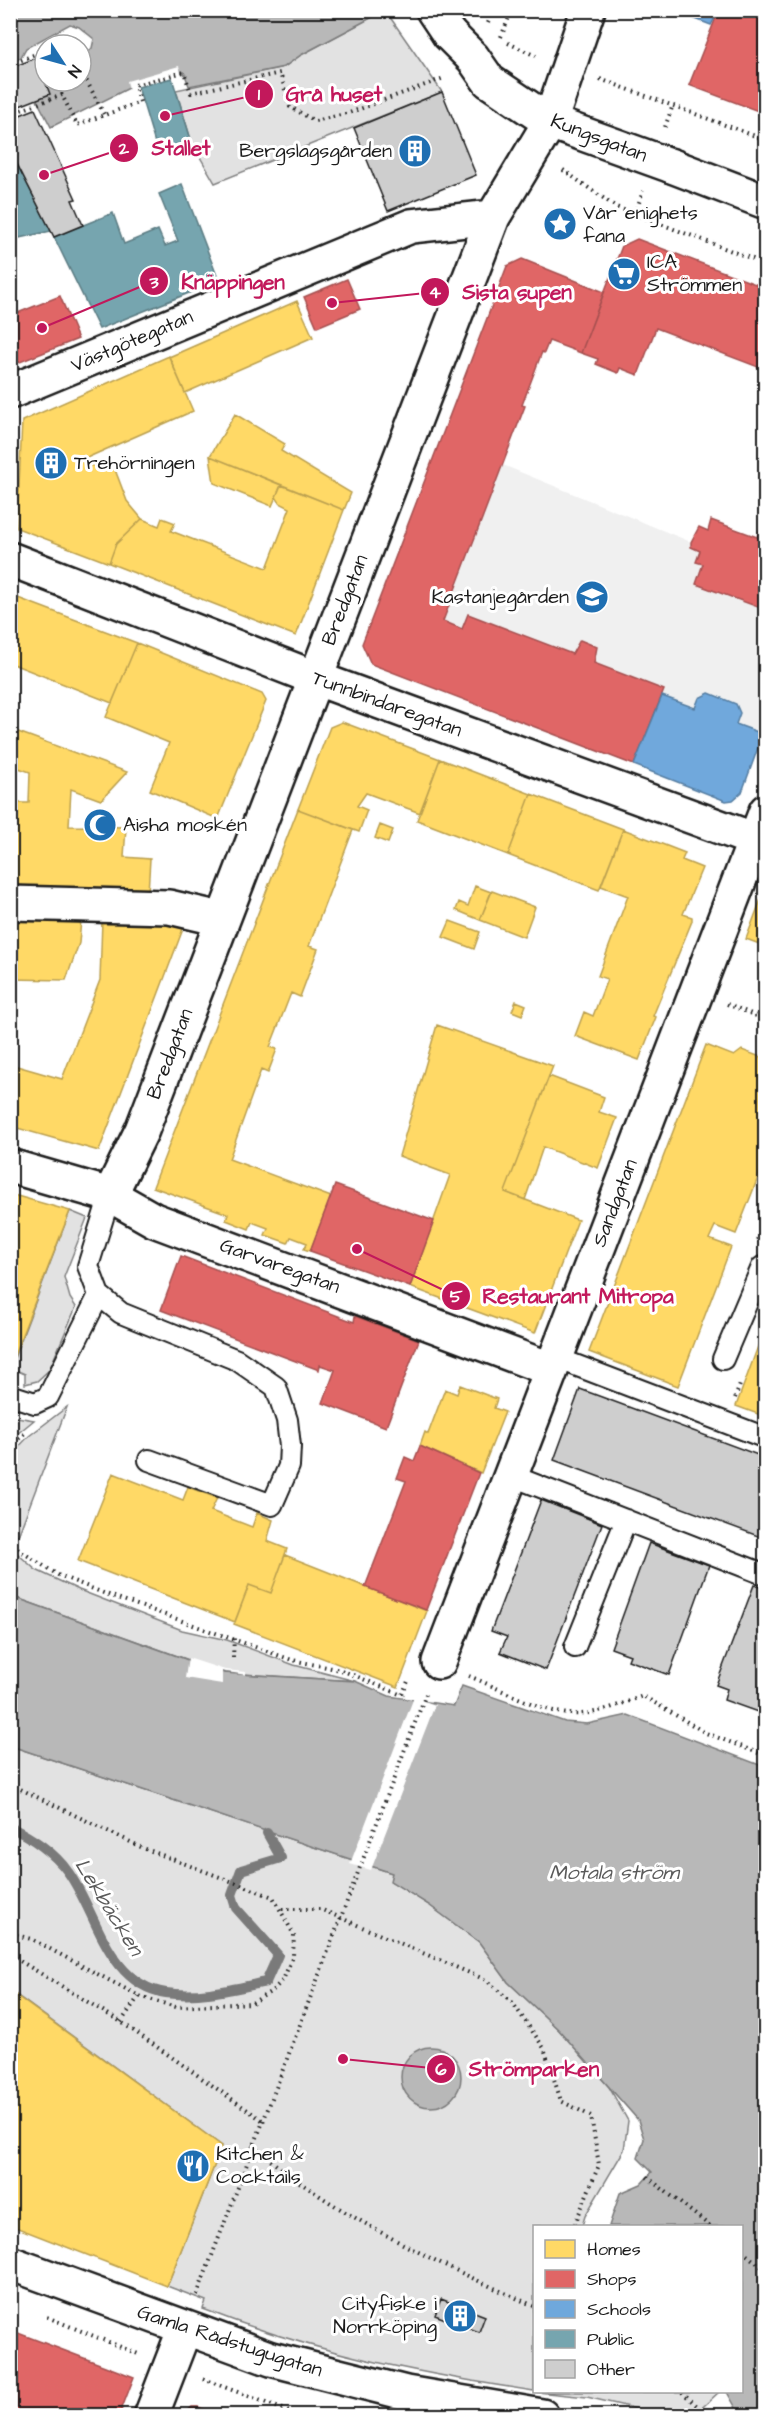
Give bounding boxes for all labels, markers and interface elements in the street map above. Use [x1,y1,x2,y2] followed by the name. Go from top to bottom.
[33,33,93,93] north arrow
[62,61,86,82] text: N
[244,75,394,114] callout: Grå huset
[286,80,383,109] text: Grå huset
[258,82,261,107] text: 1
[546,107,651,170] street label: Kungsgatan
[109,129,222,168] callout: Stallet
[397,133,433,169] building icon: Bergslagsgården
[150,134,211,163] text: Stallet
[118,136,130,161] text: 2
[239,137,392,166] place label: Bergslagsgården
[583,199,698,250] place label: Vår enighets fana
[542,206,578,242] place icon: Vår enighets fana
[647,248,742,299] place label: ICA Strömmen
[606,256,642,292] supermarket icon: ICA Strömmen
[139,262,297,301] callout: Knäppingen
[181,268,285,299] text: Knäppingen
[148,270,159,295] text: 3
[420,272,583,311] callout: Sista supen
[461,278,572,308] text: Sista supen
[429,280,442,305] text: 4
[67,303,198,380] street label: Västgötegatan
[33,445,69,481] building icon: Trehörningen
[74,449,195,478] place label: Trehörningen
[315,551,376,650] street label: Bredgatan
[574,579,610,615] school or university icon: Kastanjegården
[431,583,569,612] place label: Kastanjegården
[308,664,466,745] street label: Tunnbindaregatan
[82,807,118,843] mosque icon: Aisha moskén
[123,811,247,839] place label: Aisha moskén
[140,1005,201,1104] street label: Bredgatan
[585,1155,645,1251] street label: Sandgatan
[216,1231,344,1302] street label: Garvaregatan
[441,1276,686,1315] callout: Restaurant Mitropa
[482,1282,674,1312] text: Restaurant Mitropa
[450,1284,463,1309] text: 5
[68,1853,151,1962] water label: Lekbäcken
[549,1858,681,1887] water label: Motala ström
[426,2049,611,2088] callout: Strömparken
[468,2055,600,2085] text: Strömparken
[435,2057,447,2082] text: 6
[216,2140,305,2191] place label: Kitchen & Cocktails
[175,2148,211,2184] restaurant icon: Kitchen & Cocktails
[533,2225,743,2393] legend
[587,2237,641,2262] text: Homes
[587,2267,637,2292] text: Shops
[333,2290,437,2342] place label: Cityfiske i Norrköping
[587,2297,651,2322] text: Schools
[134,2298,326,2385] street label: Gamla Rådstugugatan
[442,2298,478,2334] building icon: Cityfiske i Norrköping
[587,2327,635,2352] text: Public
[587,2357,635,2382] text: Other

